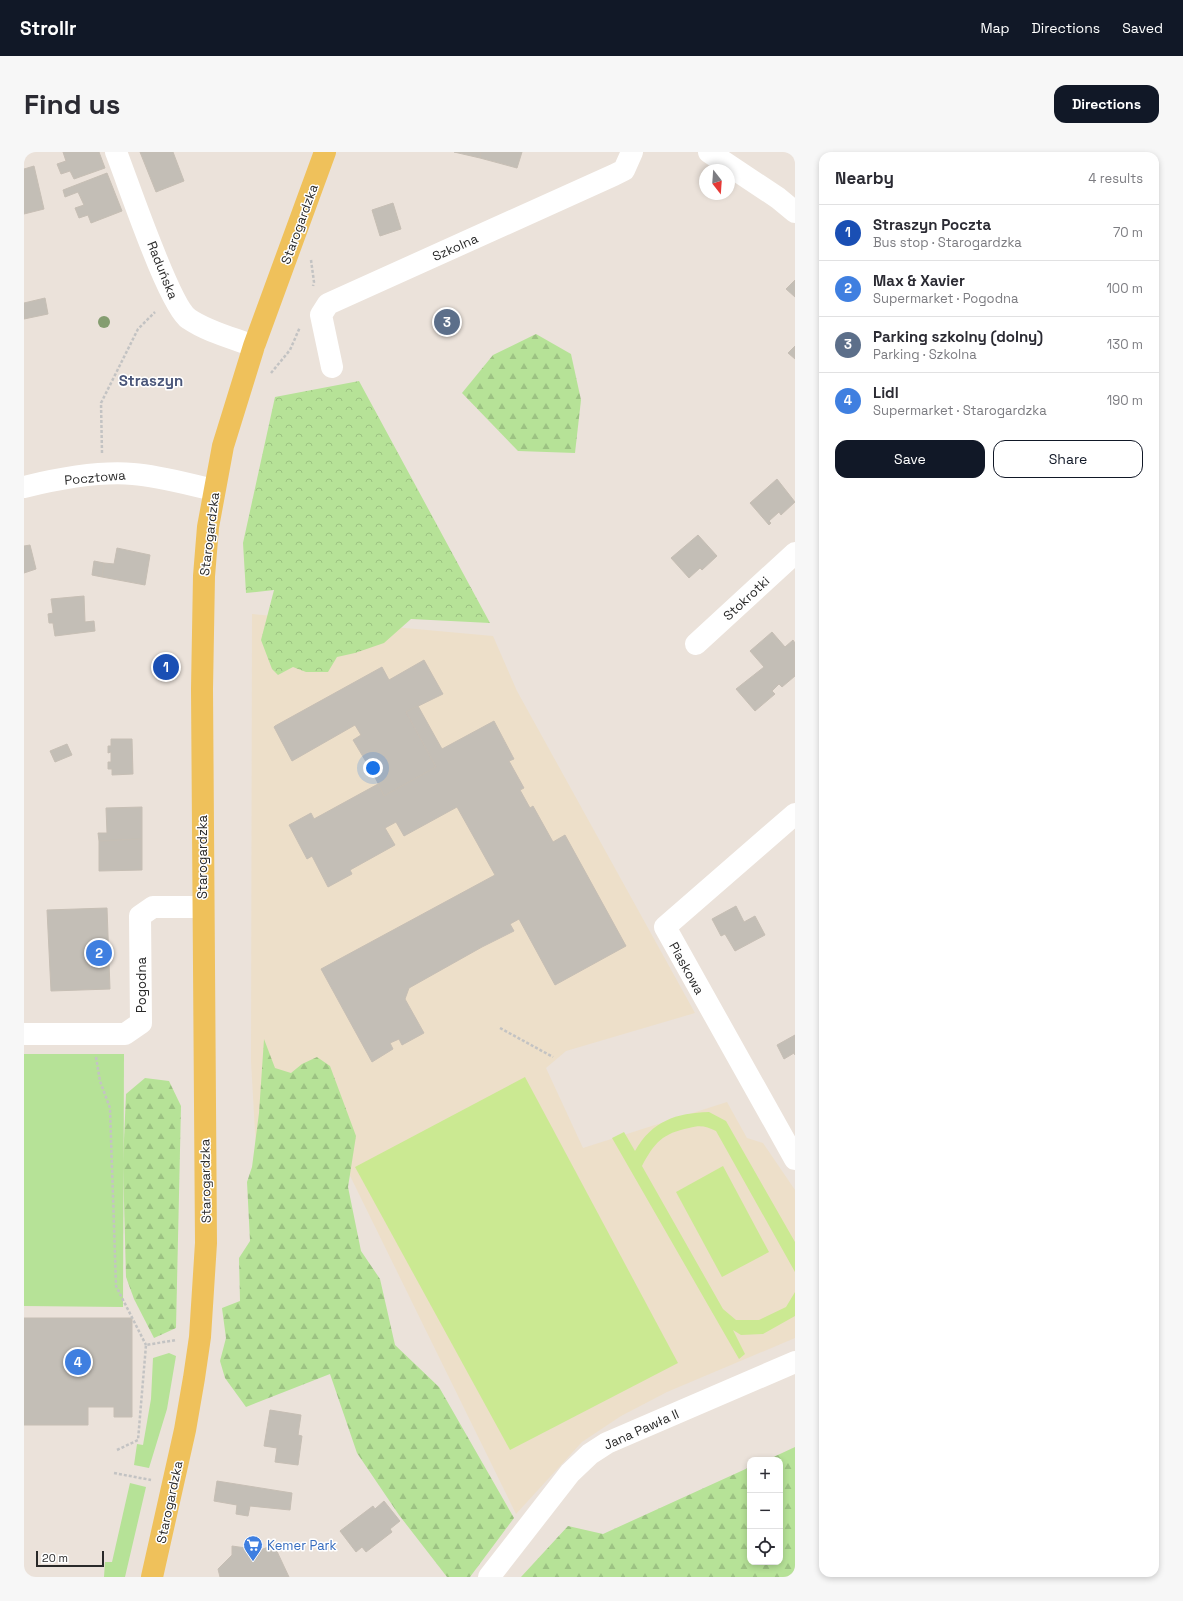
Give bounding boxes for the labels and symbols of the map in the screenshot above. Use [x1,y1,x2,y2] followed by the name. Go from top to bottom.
[699,164,735,200] north arrow
[277,181,322,267] street label: Starogardzka
[430,230,481,265] street label: Szkolna
[143,239,182,302] street label: Raduńska
[434,307,460,337] pin: 3
[119,371,183,390] district label: Straszyn
[64,466,127,489] street label: Pocztowa
[196,491,223,577] street label: Starogardzka
[720,573,773,624] street label: Stokrotki
[153,652,179,682] pin: 1
[363,758,383,778] your location
[194,814,211,899] street label: Starogardzka
[86,938,112,968] pin: 2
[665,939,708,998] street label: Piaskowa
[133,957,150,1013] street label: Pogodna
[196,1138,215,1223] street label: Starogardzka
[65,1347,91,1377] pin: 4
[601,1405,682,1454] street label: Jana Pawła II
[152,1459,187,1545] street label: Starogardzka
[242,1534,264,1562] supermarket icon: Kemer Park
[267,1537,337,1554] place label: Kemer Park
[36,1549,104,1568] scale bar

